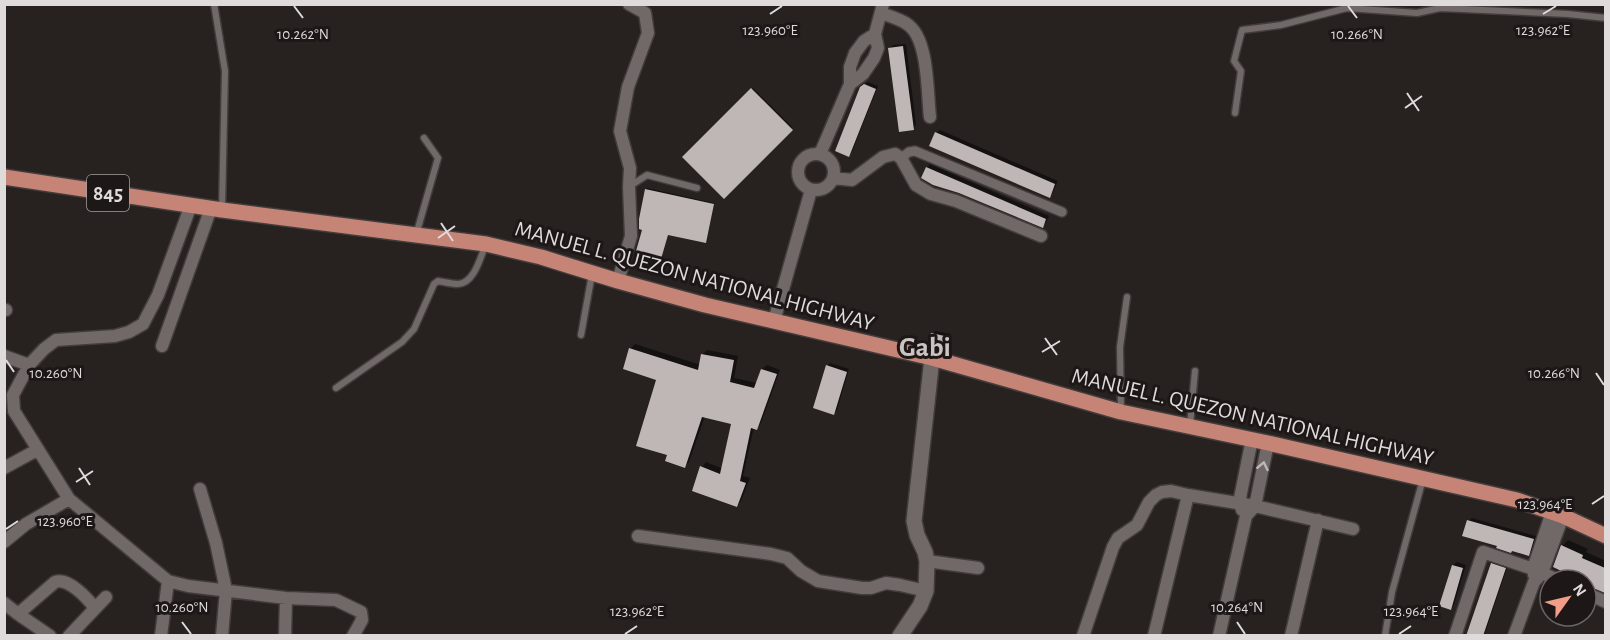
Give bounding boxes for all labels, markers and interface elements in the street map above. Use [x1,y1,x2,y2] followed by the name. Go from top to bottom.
[742,23,798,38] text: 123.960°E
[1516,23,1570,38] text: 123.962°E
[277,27,329,42] text: 10.262°N
[1331,27,1383,42] text: 10.266°N
[87,175,129,211] road number: 845
[513,217,877,335] street label: MANUEL L. QUEZON NATIONAL HIGHWAY
[899,334,951,362] district label: Gabi
[1070,365,1436,470] street label: MANUEL L. QUEZON NATIONAL HIGHWAY
[30,366,82,381] text: 10.260°N
[1528,366,1580,381] text: 10.266°N
[1256,462,1269,472] one-way arrow
[1518,497,1572,512] text: 123.964°E
[37,514,93,529] text: 123.960°E
[1538,568,1598,628] north arrow
[1570,581,1589,599] text: N
[156,600,208,615] text: 10.260°N
[1211,600,1263,615] text: 10.264°N
[610,604,664,619] text: 123.962°E
[1384,604,1438,619] text: 123.964°E

